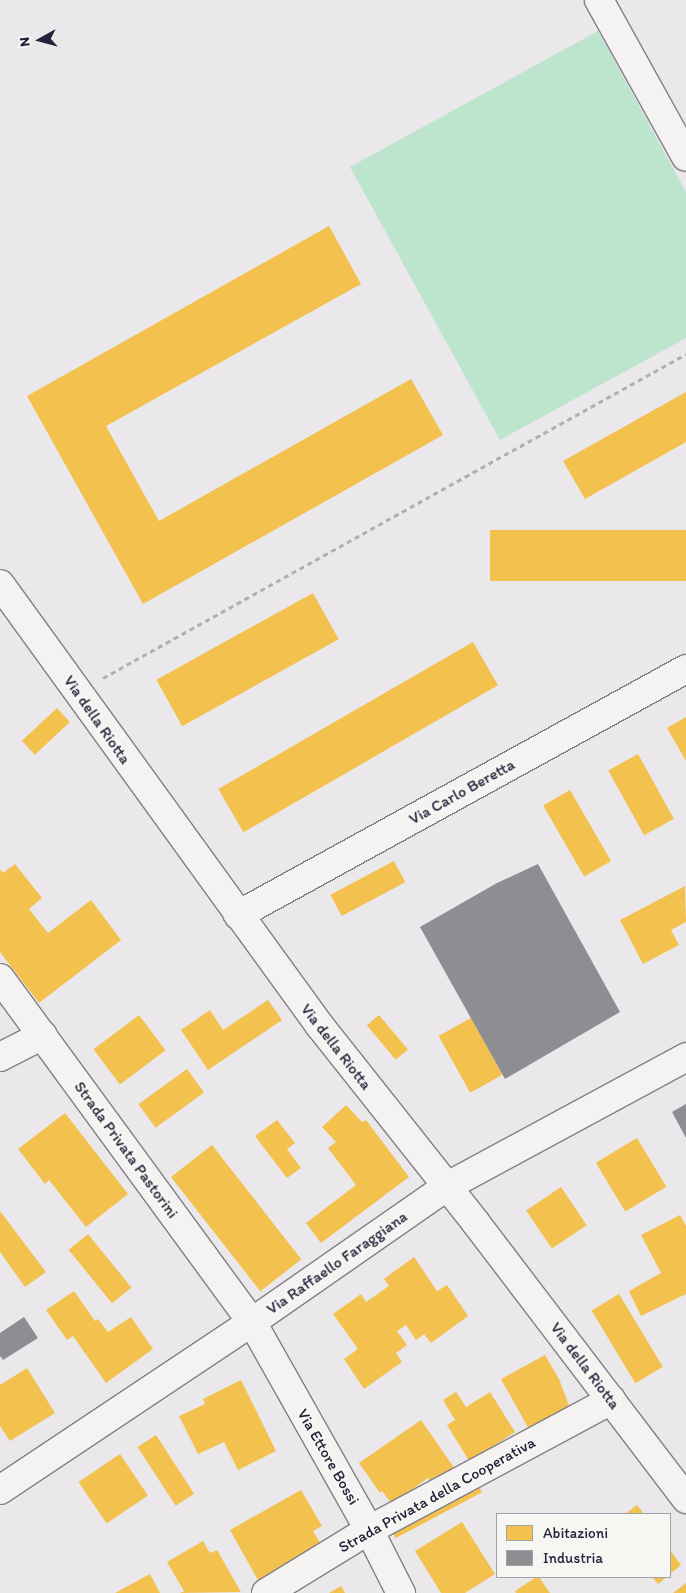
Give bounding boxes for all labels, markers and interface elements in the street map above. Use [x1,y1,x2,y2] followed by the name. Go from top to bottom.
[15,15,65,65] north arrow
[16,36,34,48] text: N
[59,672,135,768] street label: Via della Riotta
[406,755,518,829] street label: Via Carlo Beretta
[297,1000,375,1094] street label: Via della Riotta
[70,1078,182,1222] street label: Strada Privata Pastorini
[263,1207,411,1319] street label: Via Raffaello Faraggiana
[546,1319,624,1413] street label: Via della Riotta
[293,1406,363,1508] street label: Via Ettore Bossi
[335,1433,539,1557] street label: Strada Privata della Cooperativa
[496,1513,671,1578] legend
[543,1524,608,1542] text: Abitazioni
[543,1549,603,1567] text: Industria

